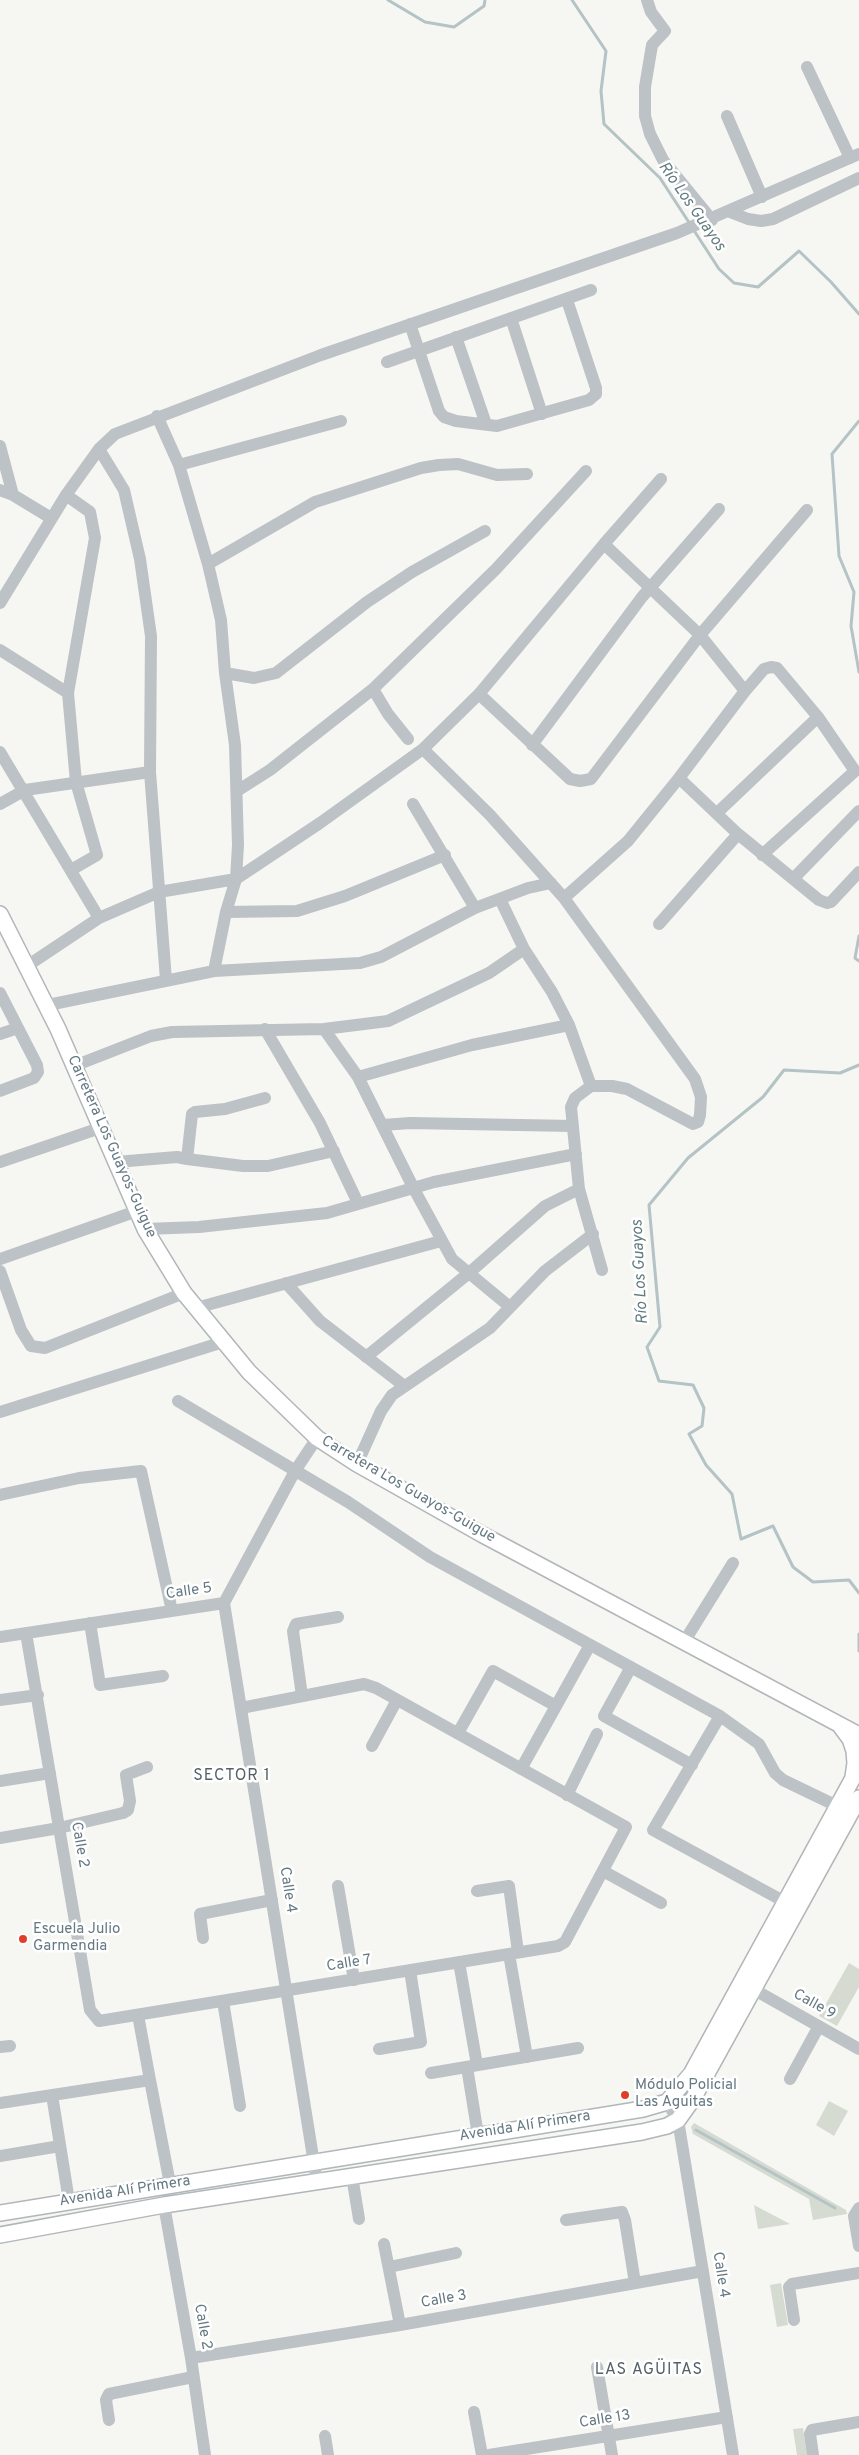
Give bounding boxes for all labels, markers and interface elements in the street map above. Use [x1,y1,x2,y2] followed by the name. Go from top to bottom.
[653,159,729,255] water label: Río Los Guayos
[62,1053,160,1241] street label: Carretera Los Guayos-Guigue
[629,1219,653,1325] water label: Río Los Guayos
[318,1433,498,1547] street label: Carretera Los Guayos-Guigue
[165,1580,213,1604] street label: Calle 5
[192,1767,272,1787] district label: SECTOR 1
[66,1821,92,1869] street label: Calle 2
[274,1866,300,1914] street label: Calle 4
[33,1921,120,1956] place label: Escuela Julio Garmendia
[17,1933,29,1945] marker: Escuela Julio Garmendia
[325,1952,373,1976] street label: Calle 7
[790,1986,838,2024] street label: Calle 9
[635,2077,737,2112] place label: Módulo Policial Las Aguitas
[619,2089,631,2101] marker: Módulo Policial Las Aguitas
[458,2108,592,2146] street label: Avenida Alí Primera
[58,2173,192,2211] street label: Avenida Alí Primera
[707,2251,733,2299] street label: Calle 4
[420,2287,468,2313] street label: Calle 3
[189,2303,215,2351] street label: Calle 2
[593,2361,705,2381] district label: LAS AGÜITAS
[578,2407,632,2433] street label: Calle 13

